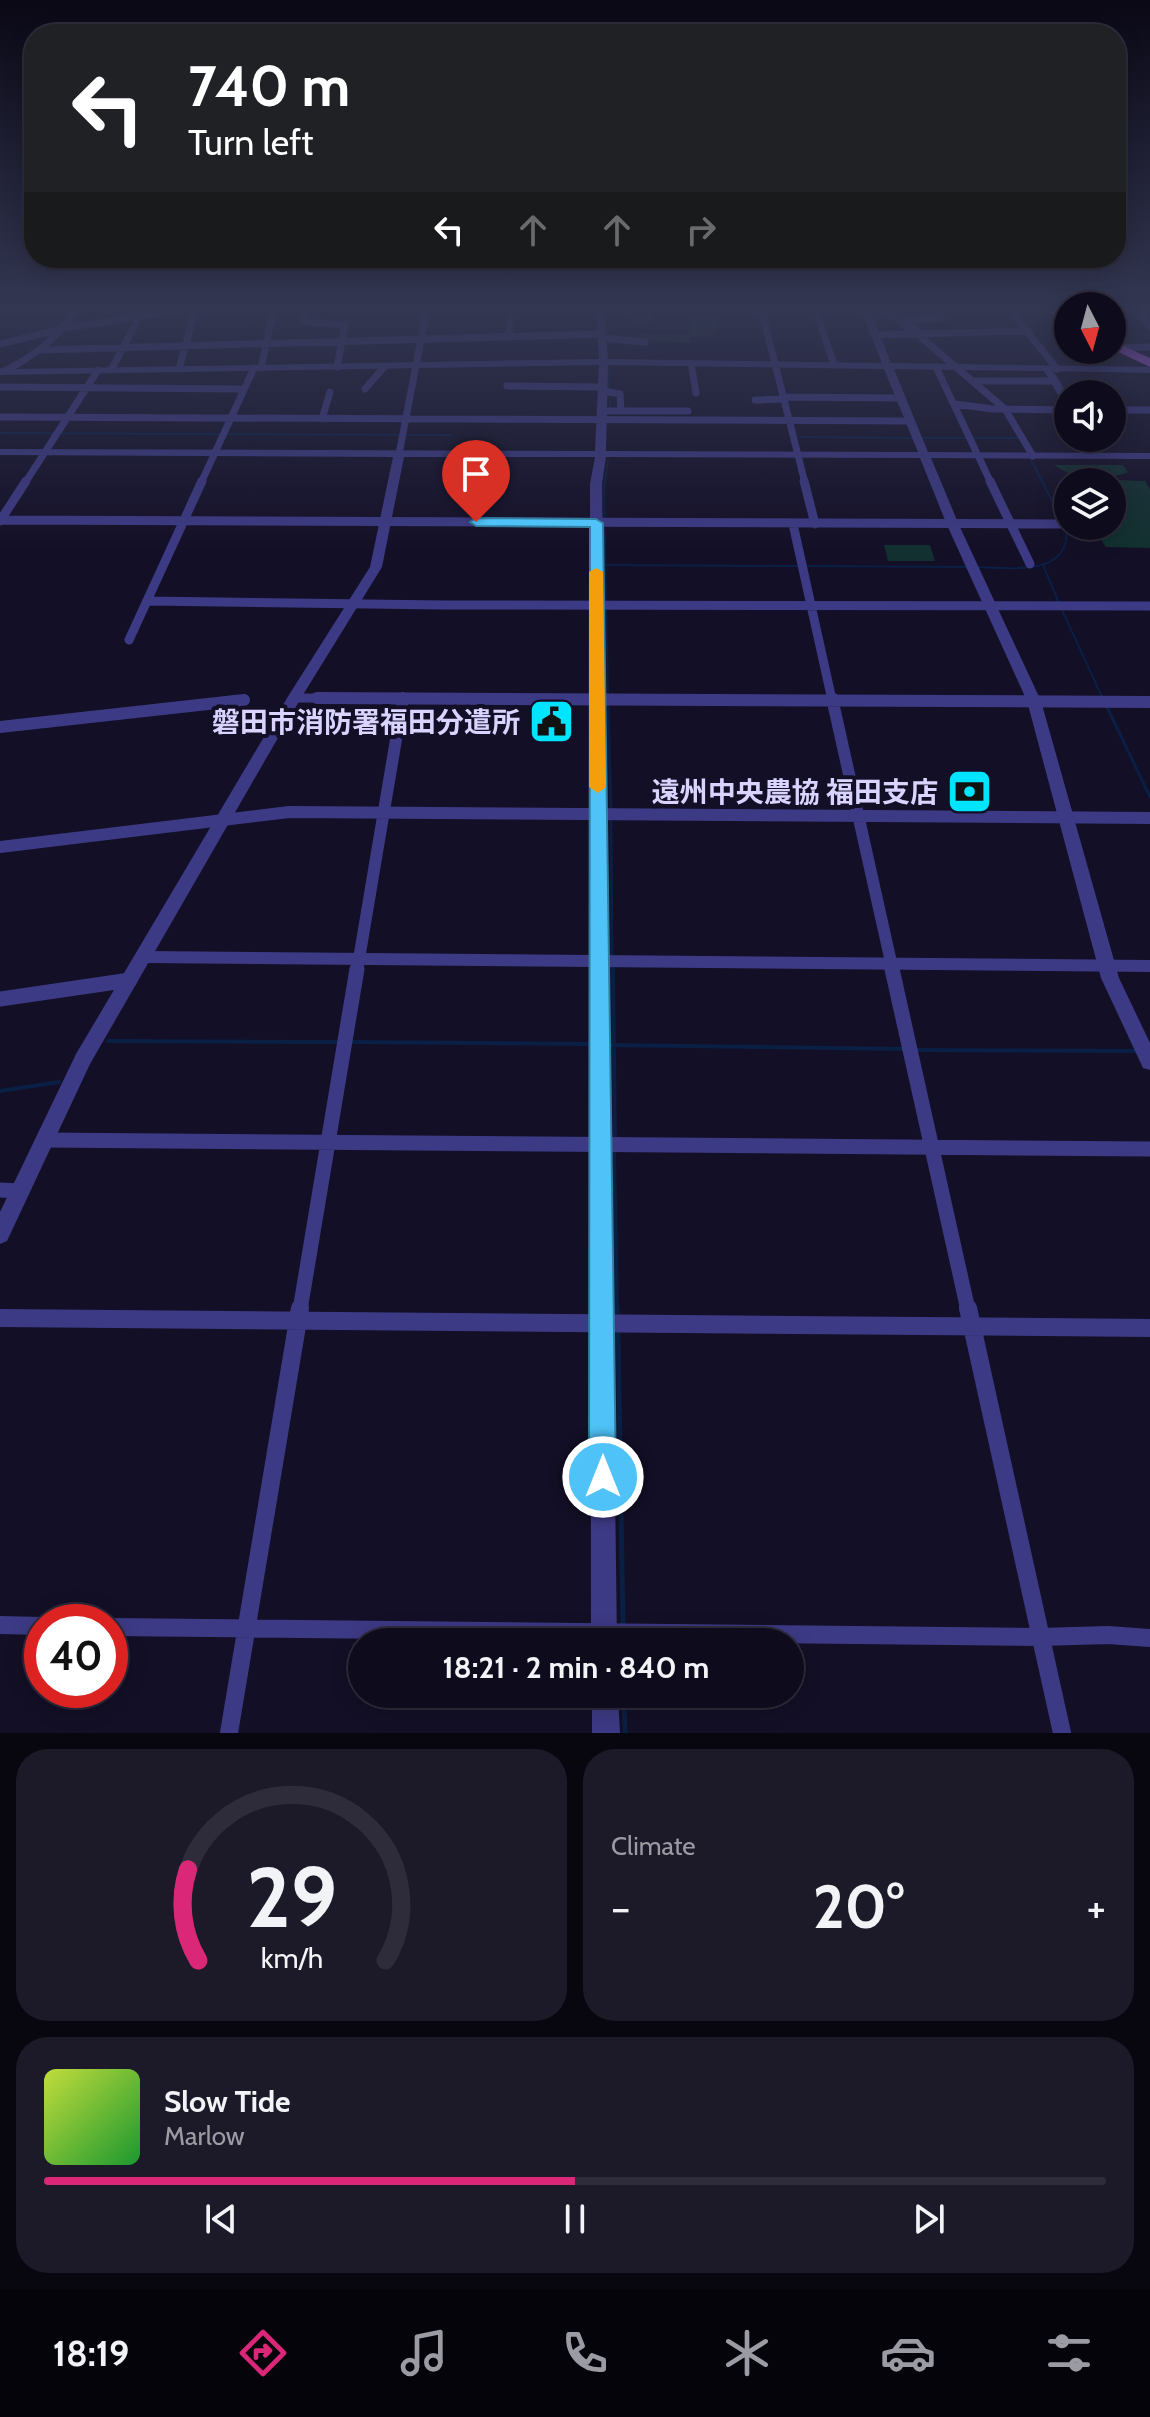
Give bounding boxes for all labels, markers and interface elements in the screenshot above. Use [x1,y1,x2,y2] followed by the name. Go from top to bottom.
[188,52,350,120] text: 740 m
[56,56,160,160] icon: left
[188,120,313,164] text: Turn left
[427,208,471,252] icon: left
[511,208,555,252] icon: ahead
[595,208,639,252] icon: ahead
[679,208,723,252] icon: right
[1054,292,1126,364] north arrow
[1054,292,1126,540] map controls
[1054,380,1126,452] button: sound
[442,440,510,522] pin
[454,452,498,496] icon: arrive
[1054,468,1126,540] button: layers
[527,698,575,746] public building icon: 磐田市消防署福田分遣所
[212,705,520,739] place label: 磐田市消防署福田分遣所
[945,768,993,816] bank icon: 遠州中央農協 福田支店
[652,775,938,809] place label: 遠州中央農協 福田支店
[561,1435,645,1519] position arrow
[24,1604,128,1708] speed limit sign: 40
[443,1649,709,1686] text: 18:21 · 2 min · 840 m
[611,1830,696,1862] text: Climate
[246,1847,337,1948] text: 29
[813,1870,904,1943] text: 20°
[611,1881,630,1934] text: −
[1087,1881,1106,1934] text: +
[260,1940,323,1975] text: km/h
[164,2083,291,2120] text: Slow Tide
[164,2120,245,2152] text: Marlow
[199,2197,243,2241] icon: previous
[553,2197,597,2241] icon: pause
[907,2197,951,2241] icon: next
[235,2325,291,2381] icon: directions
[396,2325,452,2381] icon: music
[557,2325,613,2381] icon: phone
[719,2325,775,2381] icon: climate
[880,2325,936,2381] icon: car
[1041,2325,1097,2381] icon: filters
[53,2331,129,2375] text: 18:19

